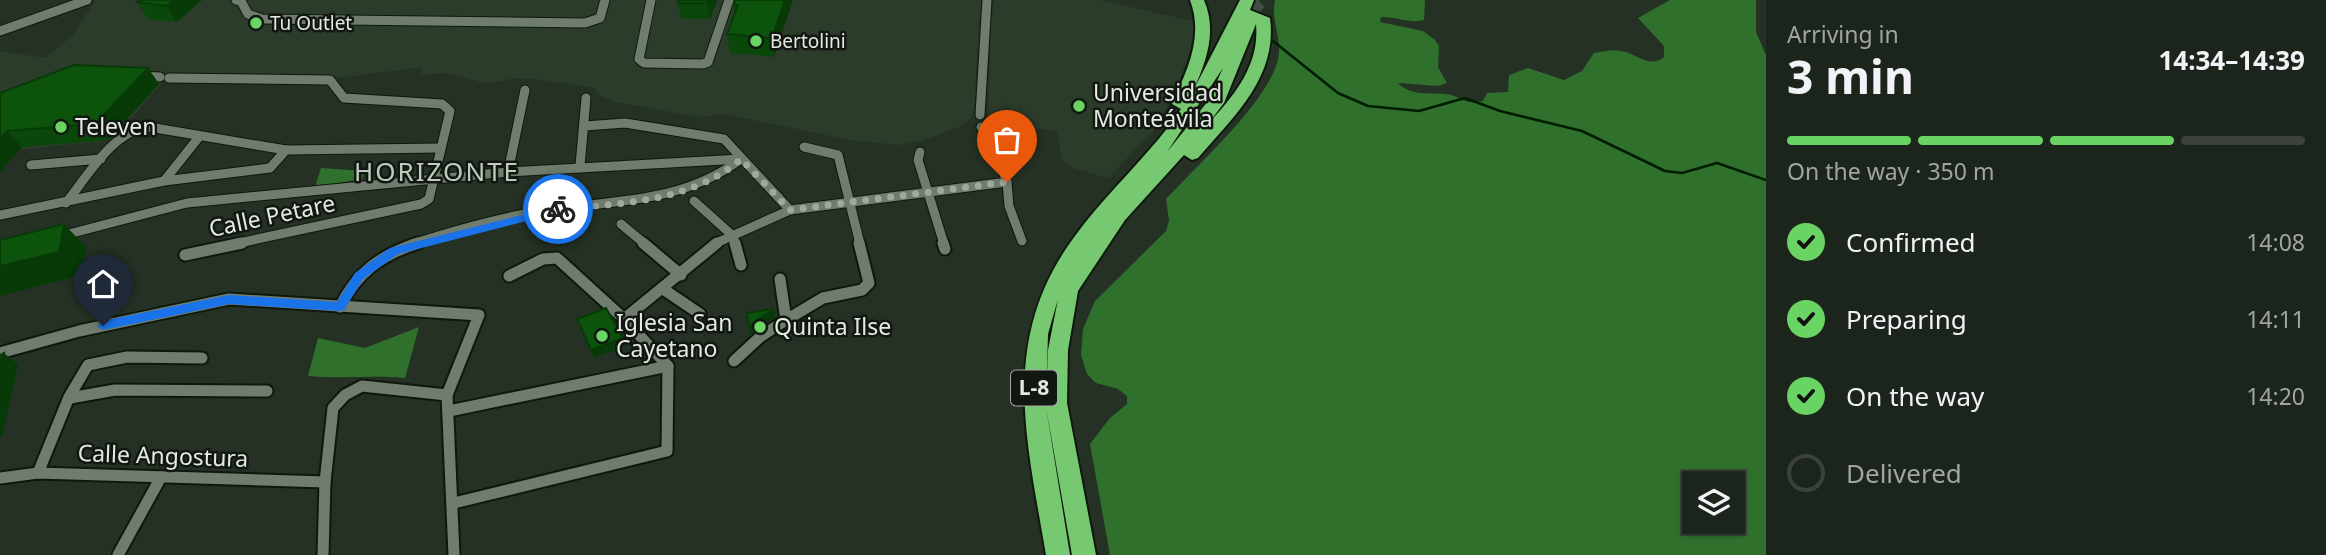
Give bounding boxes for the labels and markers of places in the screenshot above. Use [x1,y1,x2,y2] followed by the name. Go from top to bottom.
[270,10,352,36] place label: Tu Outlet
[248,15,264,31] marker: Tu Outlet
[770,28,846,54] place label: Bertolini
[748,33,764,49] marker: Bertolini
[1093,76,1222,134] place label: Universidad Monteávila
[1071,98,1087,114] marker: Universidad Monteávila
[75,110,156,142] place label: Televen
[977,110,1037,182] pin
[53,119,69,135] marker: Televen
[73,254,133,326] pin
[616,306,732,364] place label: Iglesia San Cayetano
[774,310,891,342] place label: Quinta Ilse
[752,319,768,335] marker: Quinta Ilse
[594,328,610,344] marker: Iglesia San Cayetano

